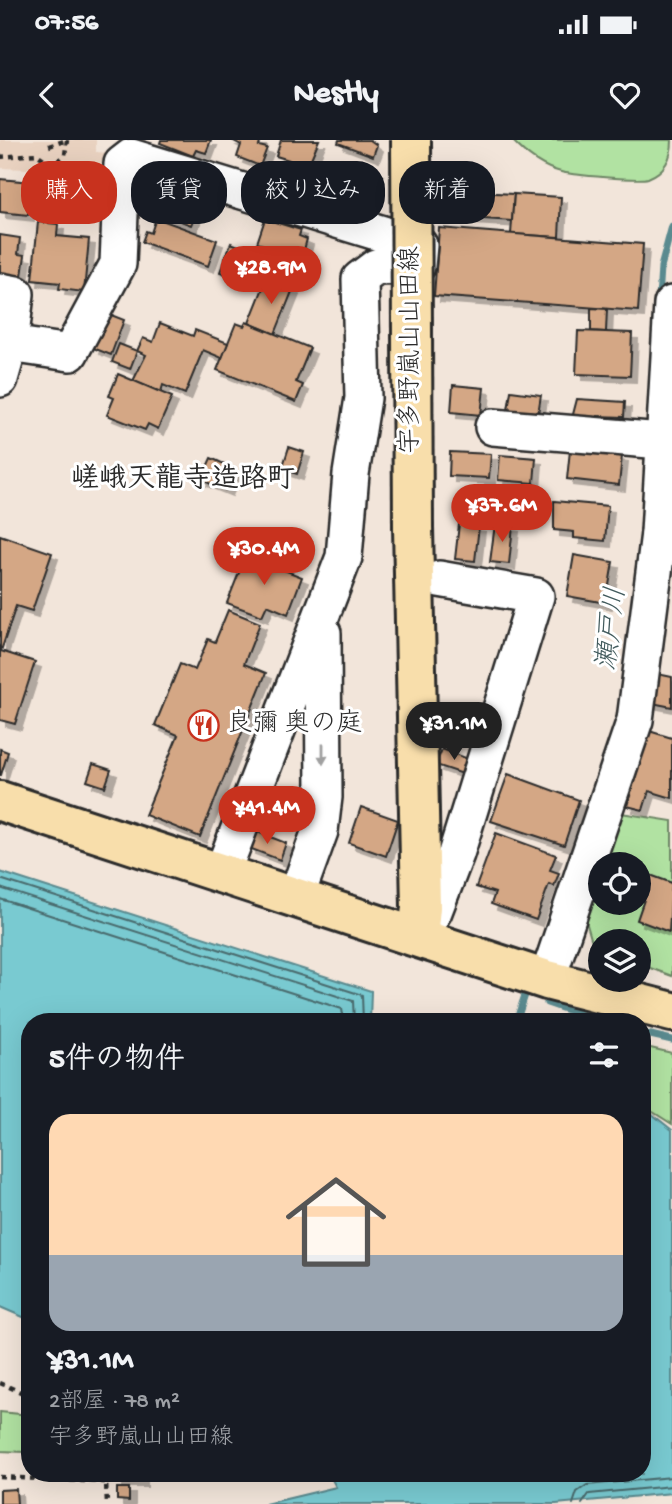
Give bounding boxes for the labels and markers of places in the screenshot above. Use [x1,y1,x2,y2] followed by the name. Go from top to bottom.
[214,246,328,306] pin: ¥28.9M
[445,484,559,544] pin: ¥37.6M
[207,528,321,587] pin: ¥30.4M
[397,702,511,762] pin: ¥31.1M
[186,708,220,742] restaurant icon: 良彌 奥の庭
[226,708,362,741] place label: 良彌 奥の庭
[210,786,324,846] pin: ¥41.4M

